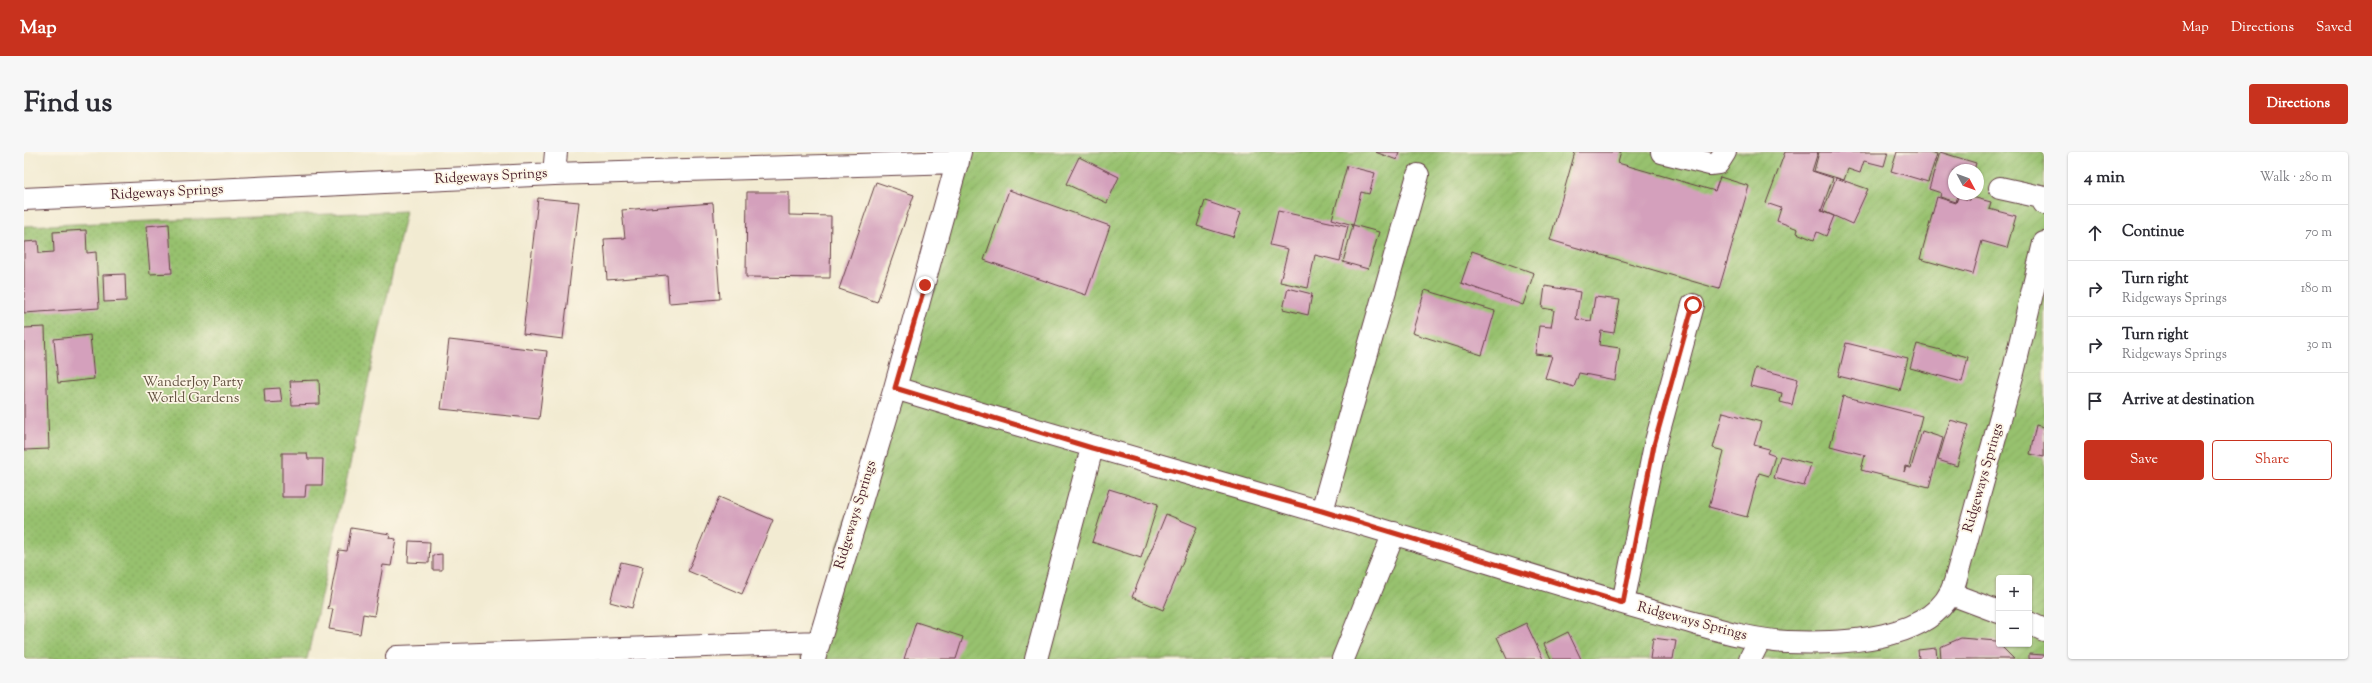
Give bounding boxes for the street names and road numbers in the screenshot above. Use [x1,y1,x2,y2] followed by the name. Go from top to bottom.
[434,164,548,190] street label: Ridgeways Springs
[110,180,224,206] street label: Ridgeways Springs
[1959,421,2009,535] street label: Ridgeways Springs
[830,458,882,572] street label: Ridgeways Springs
[1635,598,1749,646] street label: Ridgeways Springs

